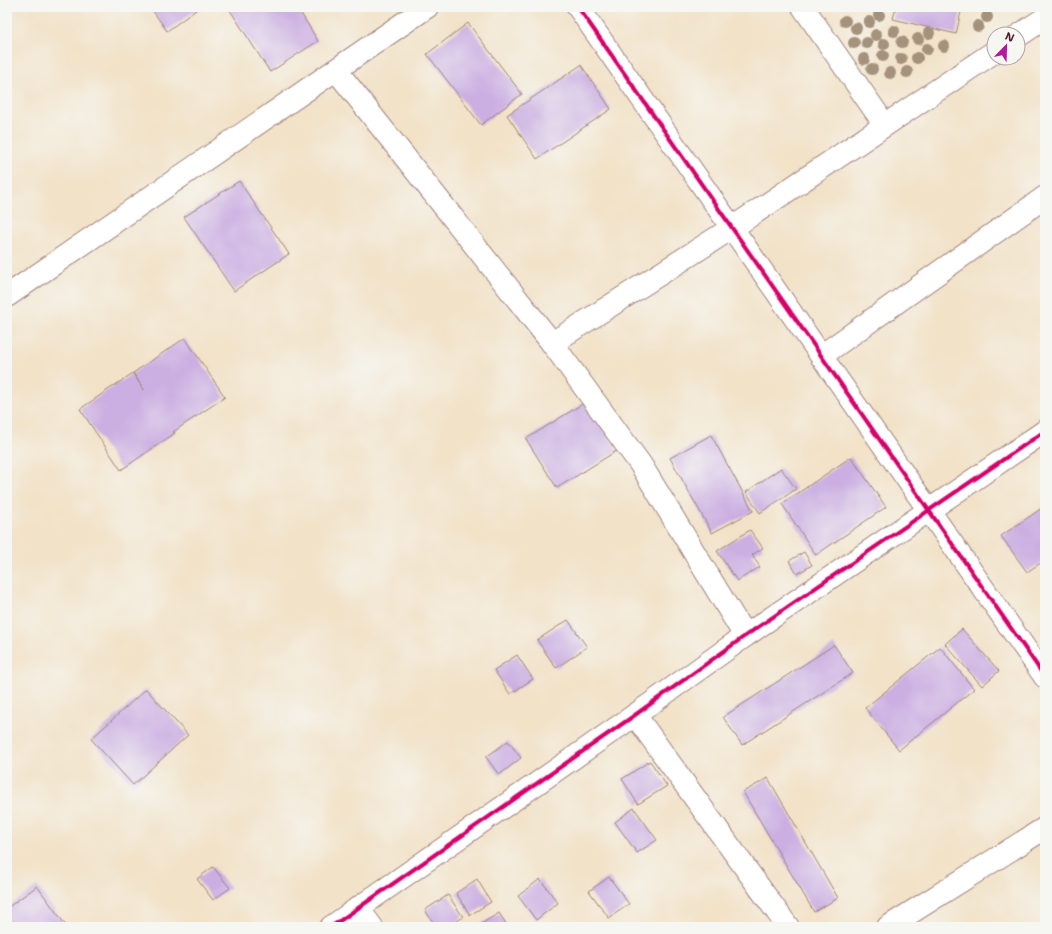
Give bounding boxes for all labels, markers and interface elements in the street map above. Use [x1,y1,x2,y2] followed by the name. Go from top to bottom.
[986,26,1026,66] north arrow
[1003,29,1017,46] text: N

